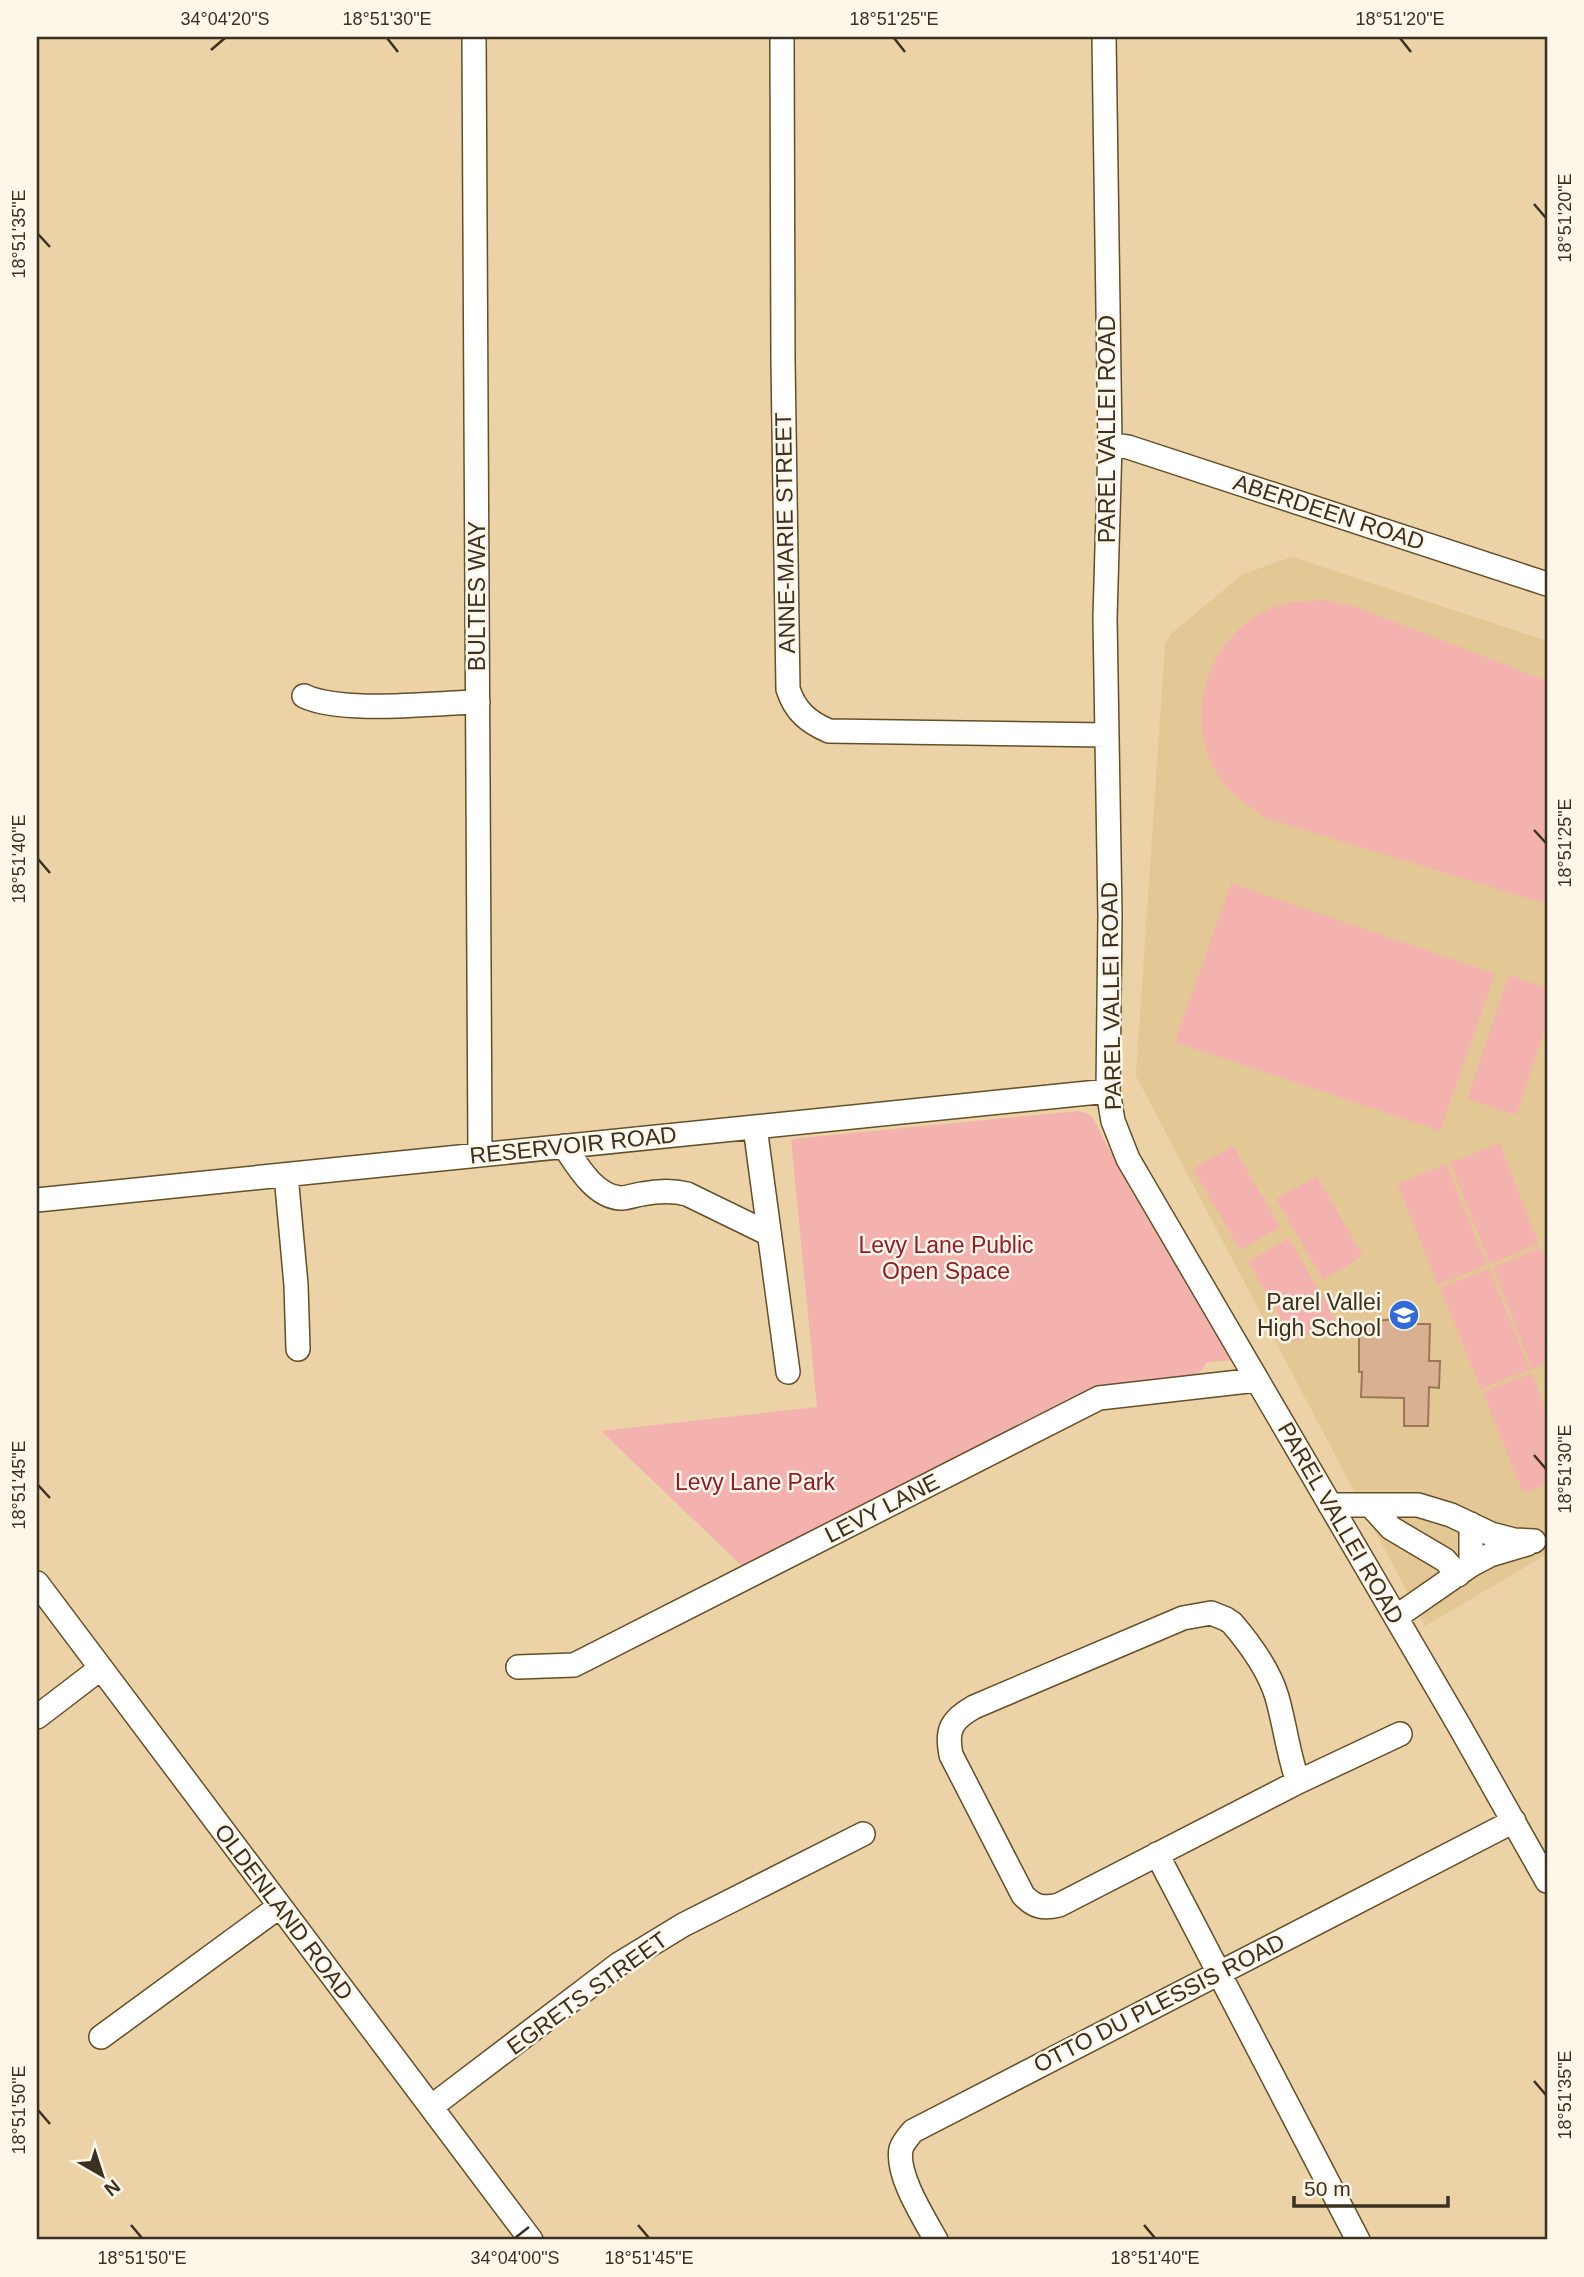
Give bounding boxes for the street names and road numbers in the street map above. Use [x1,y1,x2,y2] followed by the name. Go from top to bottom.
[1094,315,1120,543] street label: PAREL VALLEI ROAD
[770,412,800,654] street label: ANNE-MARIE STREET
[1230,469,1428,555] street label: ABERDEEN ROAD
[464,521,490,671] street label: BULTIES WAY
[1096,882,1126,1110] street label: PAREL VALLEI ROAD
[468,1121,678,1169] street label: RESERVOIR ROAD
[1273,1418,1409,1628] street label: PAREL VALLEI ROAD
[820,1468,944,1548] street label: LEVY LANE
[209,1819,359,2005] street label: OLDENLAND ROAD
[502,1926,672,2060] street label: EGRETS STREET
[1029,1928,1289,2078] street label: OTTO DU PLESSIS ROAD

